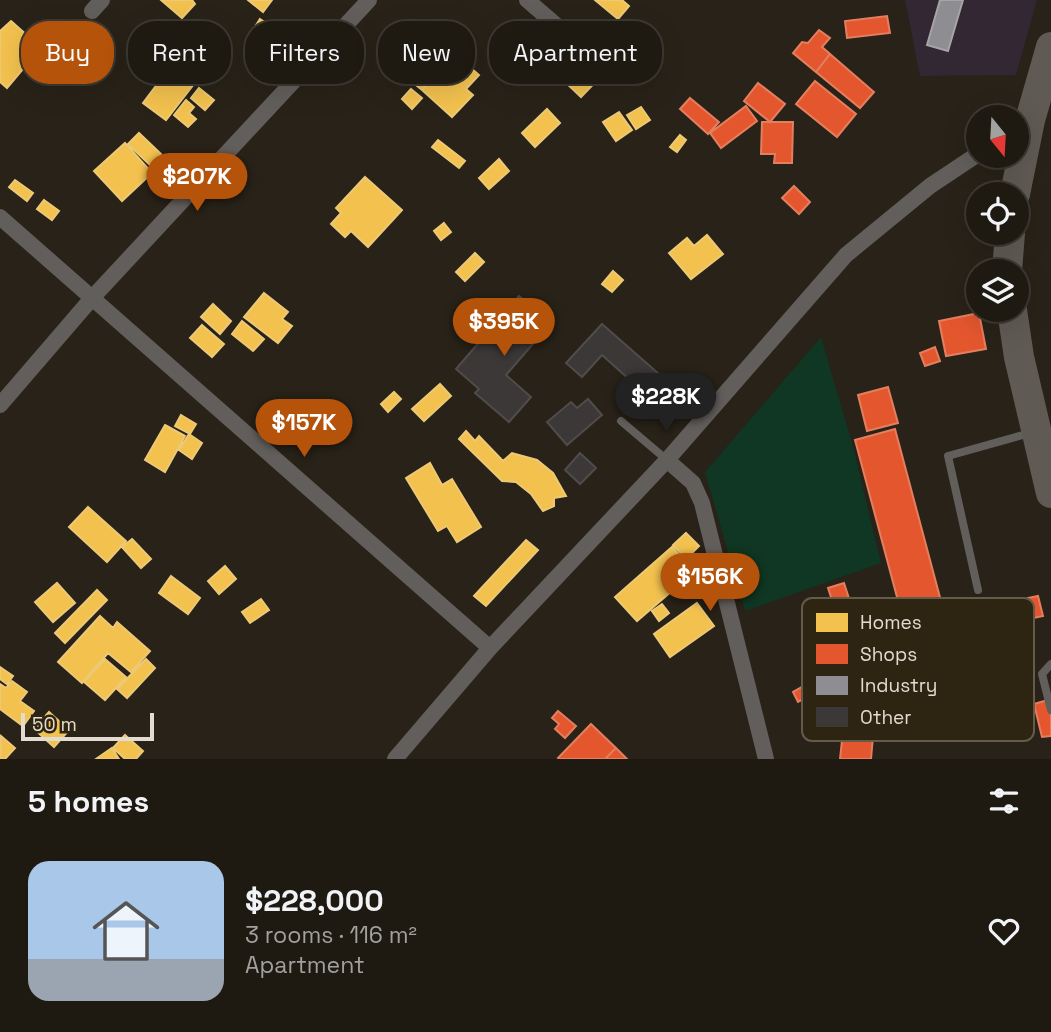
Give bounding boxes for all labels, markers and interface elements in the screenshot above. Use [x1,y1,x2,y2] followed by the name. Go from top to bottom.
[21,21,114,84] chip: Buy
[128,21,231,84] chip: Rent
[245,21,364,84] chip: Filters
[378,21,475,84] chip: New
[489,21,662,84] chip: Apartment
[966,105,1029,168] north arrow
[966,105,1029,322] map controls
[148,154,246,213] pin: $207K
[162,161,232,191] text: $207K
[966,182,1029,245] button: locate
[966,259,1029,322] button: layers
[455,298,553,358] pin: $395K
[469,306,539,336] text: $395K
[617,374,715,433] pin: $228K
[631,381,701,411] text: $228K
[255,400,353,459] pin: $157K
[272,407,337,437] text: $157K
[661,554,759,613] pin: $156K
[677,561,743,591] text: $156K
[802,598,1034,741] legend
[860,610,922,635] text: Homes
[860,642,917,667] text: Shops
[860,673,937,698] text: Industry
[860,705,912,730] text: Other
[21,710,154,742] scale bar
[32,712,77,737] text: 50 m
[28,782,149,821] text: 5 homes
[985,782,1023,820] icon: filters
[245,881,384,920] text: $228,000
[84,889,168,973] icon: home
[985,912,1023,950] icon: heart
[245,920,417,950] text: 3 rooms · 116 m²
[245,950,365,980] text: Apartment

